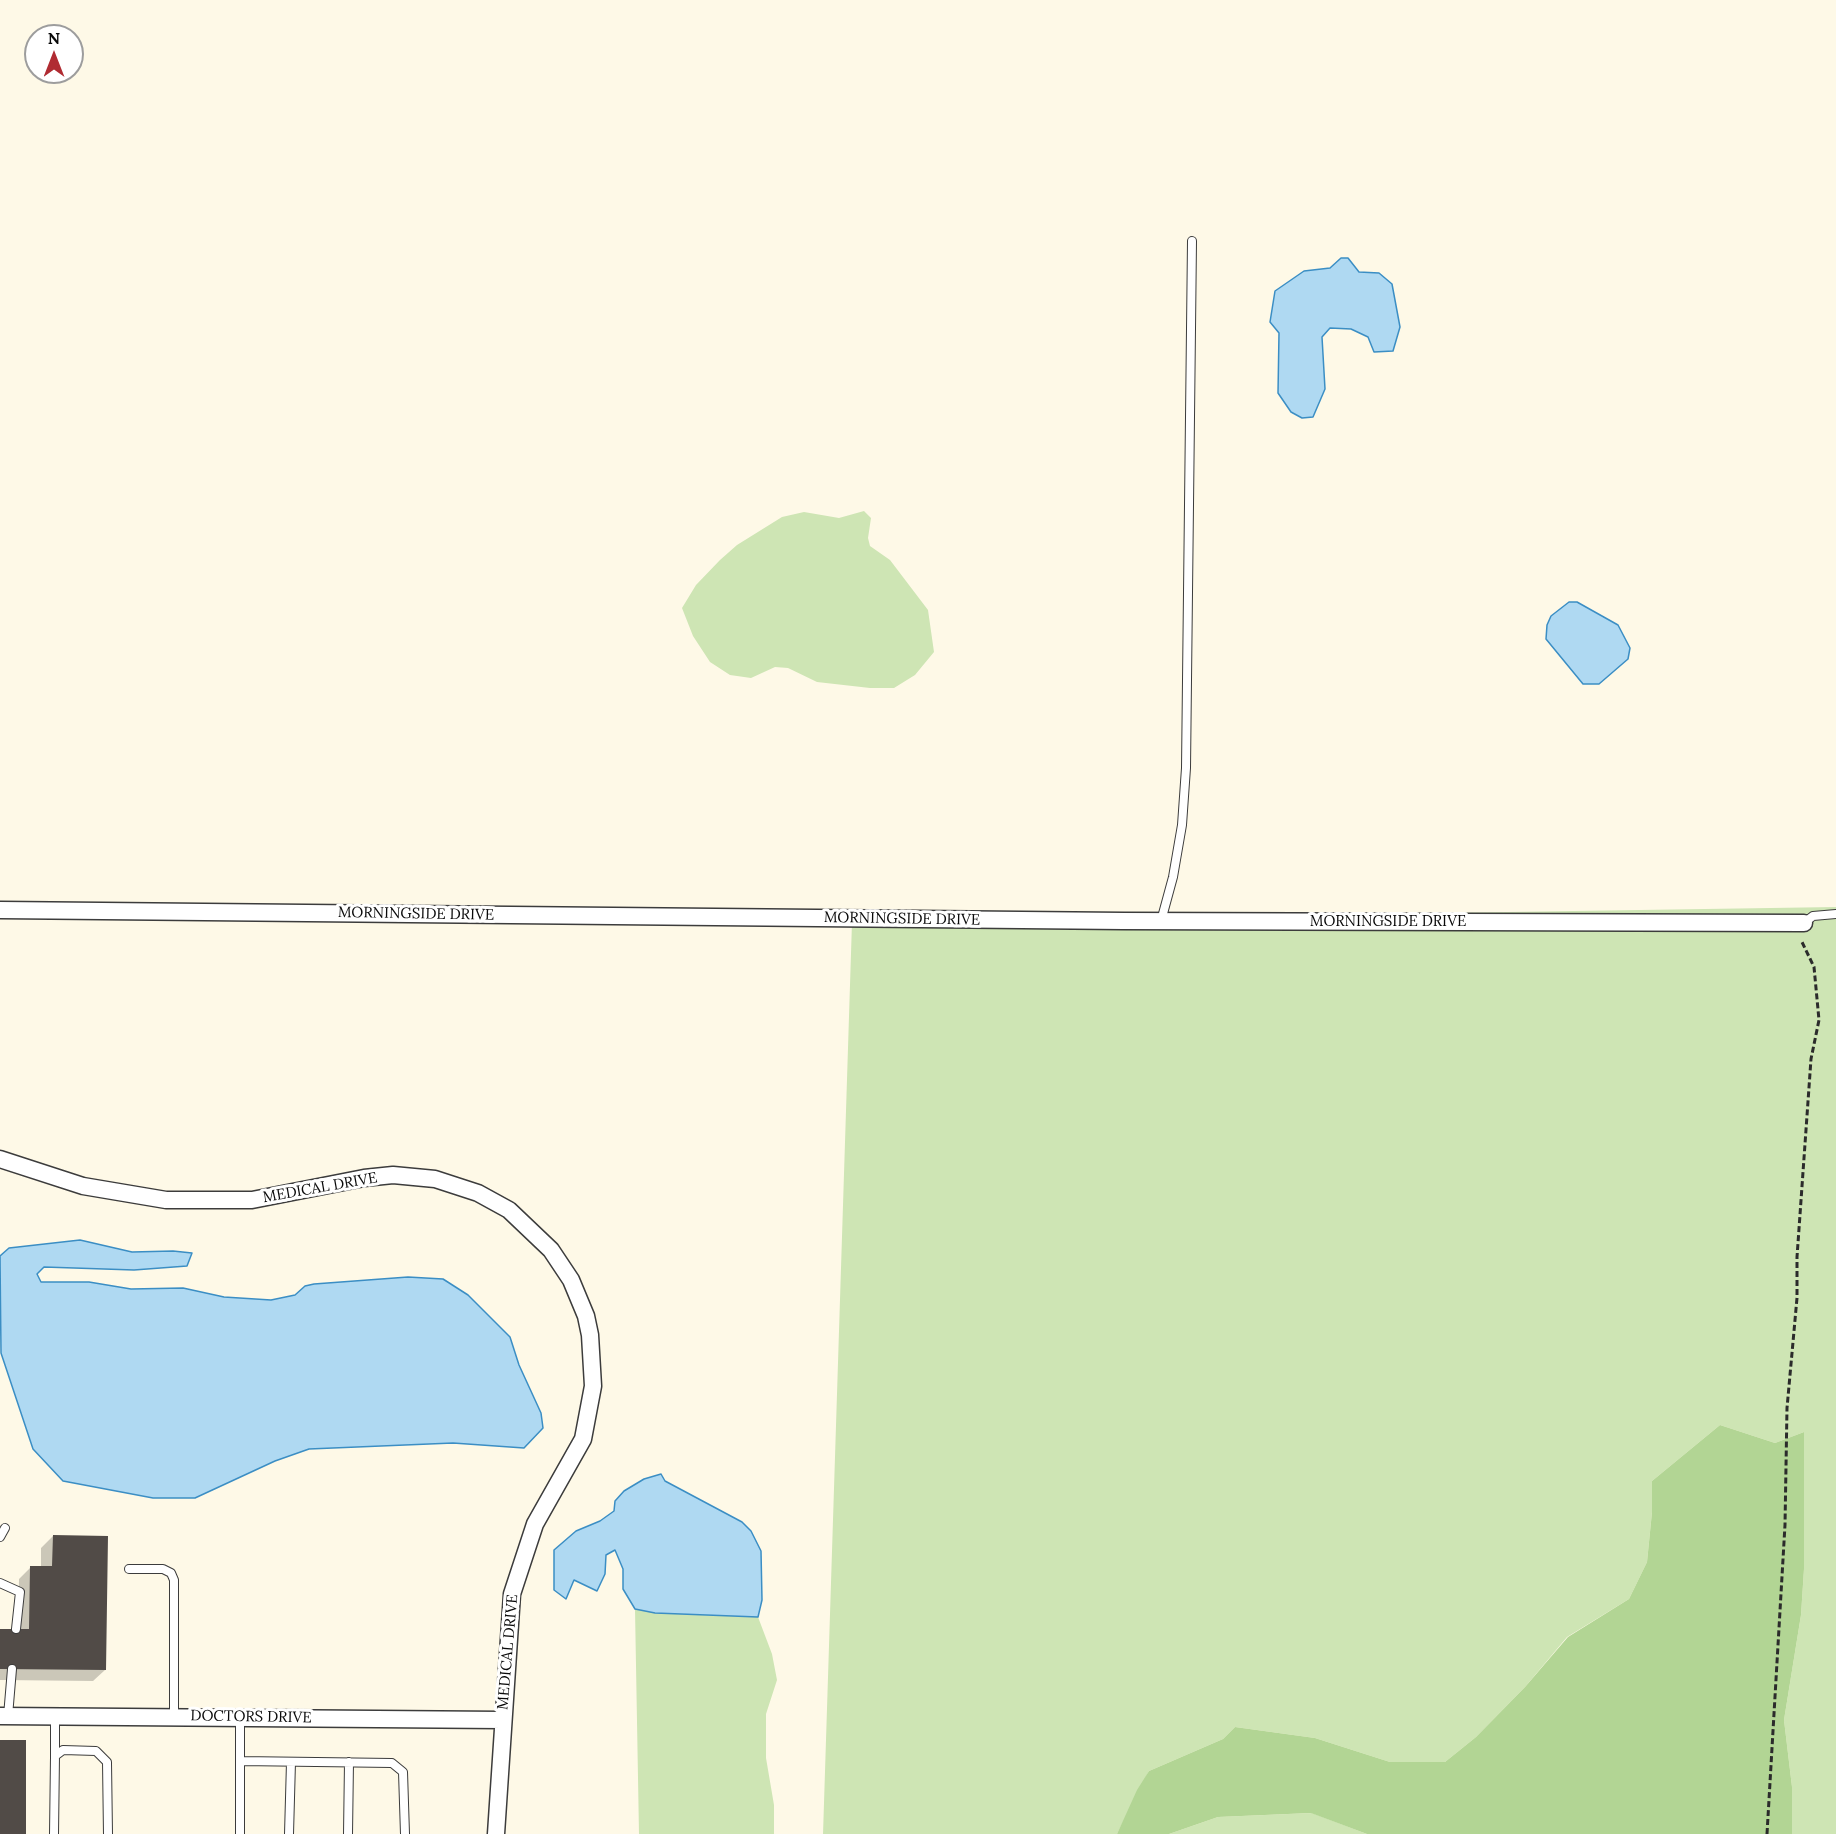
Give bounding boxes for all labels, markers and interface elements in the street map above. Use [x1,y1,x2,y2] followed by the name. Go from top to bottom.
[24,24,84,84] north arrow
[48,28,60,48] text: N
[338,904,494,924] street label: MORNINGSIDE DRIVE
[824,909,980,929] street label: MORNINGSIDE DRIVE
[1310,913,1466,931] street label: MORNINGSIDE DRIVE
[261,1169,379,1207] street label: MEDICAL DRIVE
[494,1593,522,1711] street label: MEDICAL DRIVE
[190,1707,312,1727] street label: DOCTORS DRIVE

